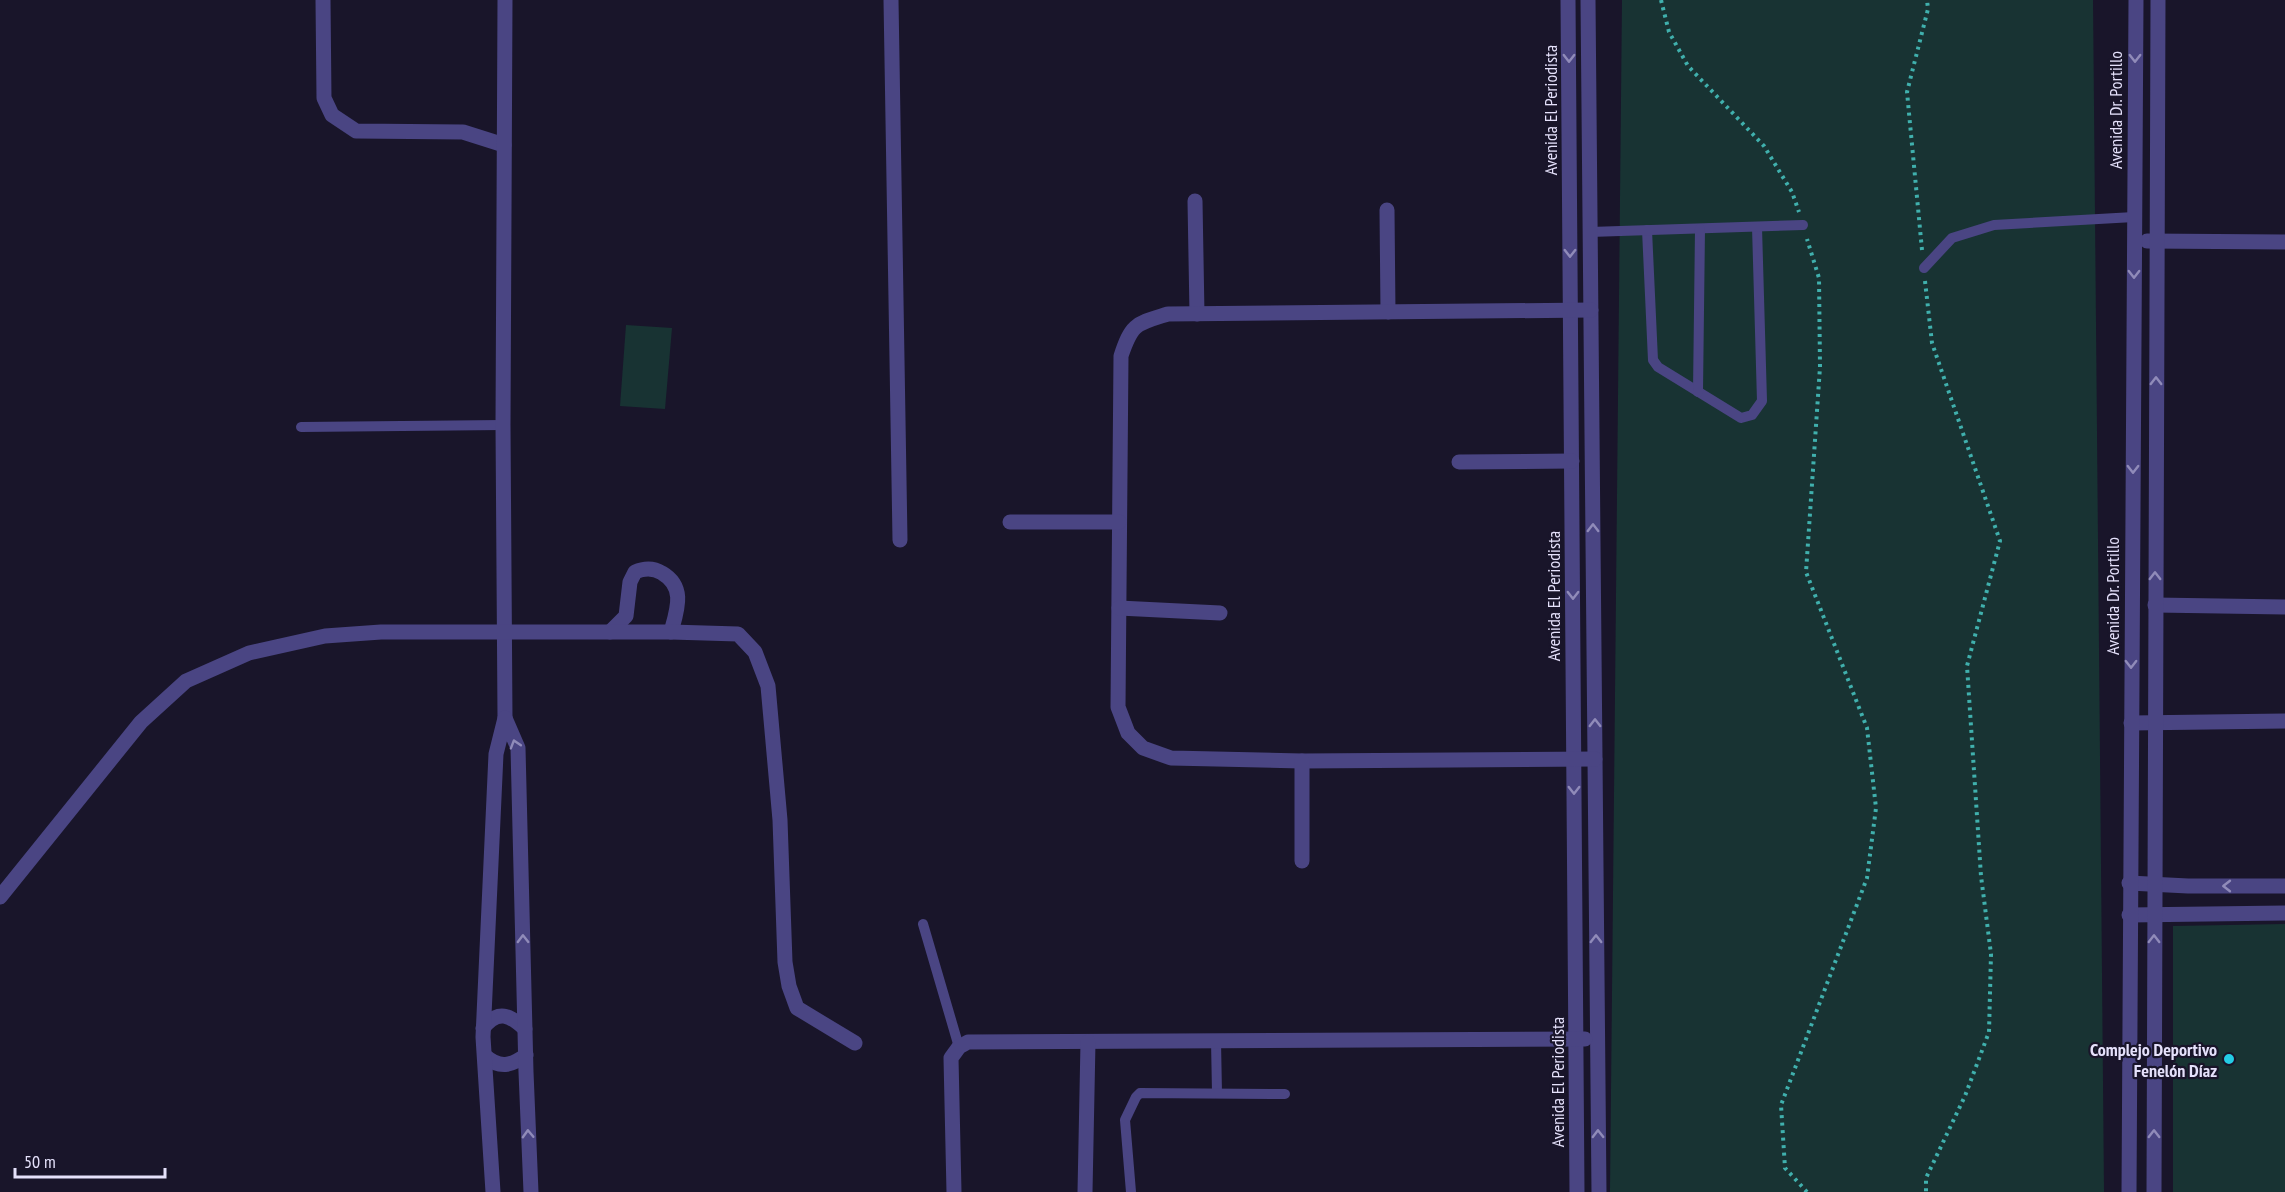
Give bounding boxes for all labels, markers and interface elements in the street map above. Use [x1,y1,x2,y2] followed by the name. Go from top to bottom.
[1539,45,1562,175] street label: Avenida El Periodista
[2104,51,2127,169] street label: Avenida Dr. Portillo
[1563,54,1575,63] one-way arrow
[2129,54,2141,63] one-way arrow
[1564,249,1576,258] one-way arrow
[2128,270,2140,279] one-way arrow
[2150,376,2162,385] one-way arrow
[2126,465,2139,474] one-way arrow
[1587,523,1599,532] one-way arrow
[1542,531,1565,661] street label: Avenida El Periodista
[2101,537,2124,655] street label: Avenida Dr. Portillo
[2149,571,2161,580] one-way arrow
[1566,591,1579,600] one-way arrow
[2125,660,2137,669] one-way arrow
[1589,718,1601,727] one-way arrow
[510,739,522,750] one-way arrow
[1568,786,1580,795] one-way arrow
[2222,880,2231,892] one-way arrow
[516,934,529,943] one-way arrow
[1590,934,1603,943] one-way arrow
[2148,934,2160,943] one-way arrow
[1546,1017,1569,1147] street label: Avenida El Periodista
[2090,1038,2217,1082] place label: Complejo Deportivo Fenelón Díaz
[2222,1052,2236,1066] marker: Complejo Deportivo Fenelón Díaz
[522,1129,535,1138] one-way arrow
[1592,1129,1604,1138] one-way arrow
[2148,1129,2160,1138] one-way arrow
[15,1141,165,1179] scale bar
[24,1150,56,1173] text: 50 m

